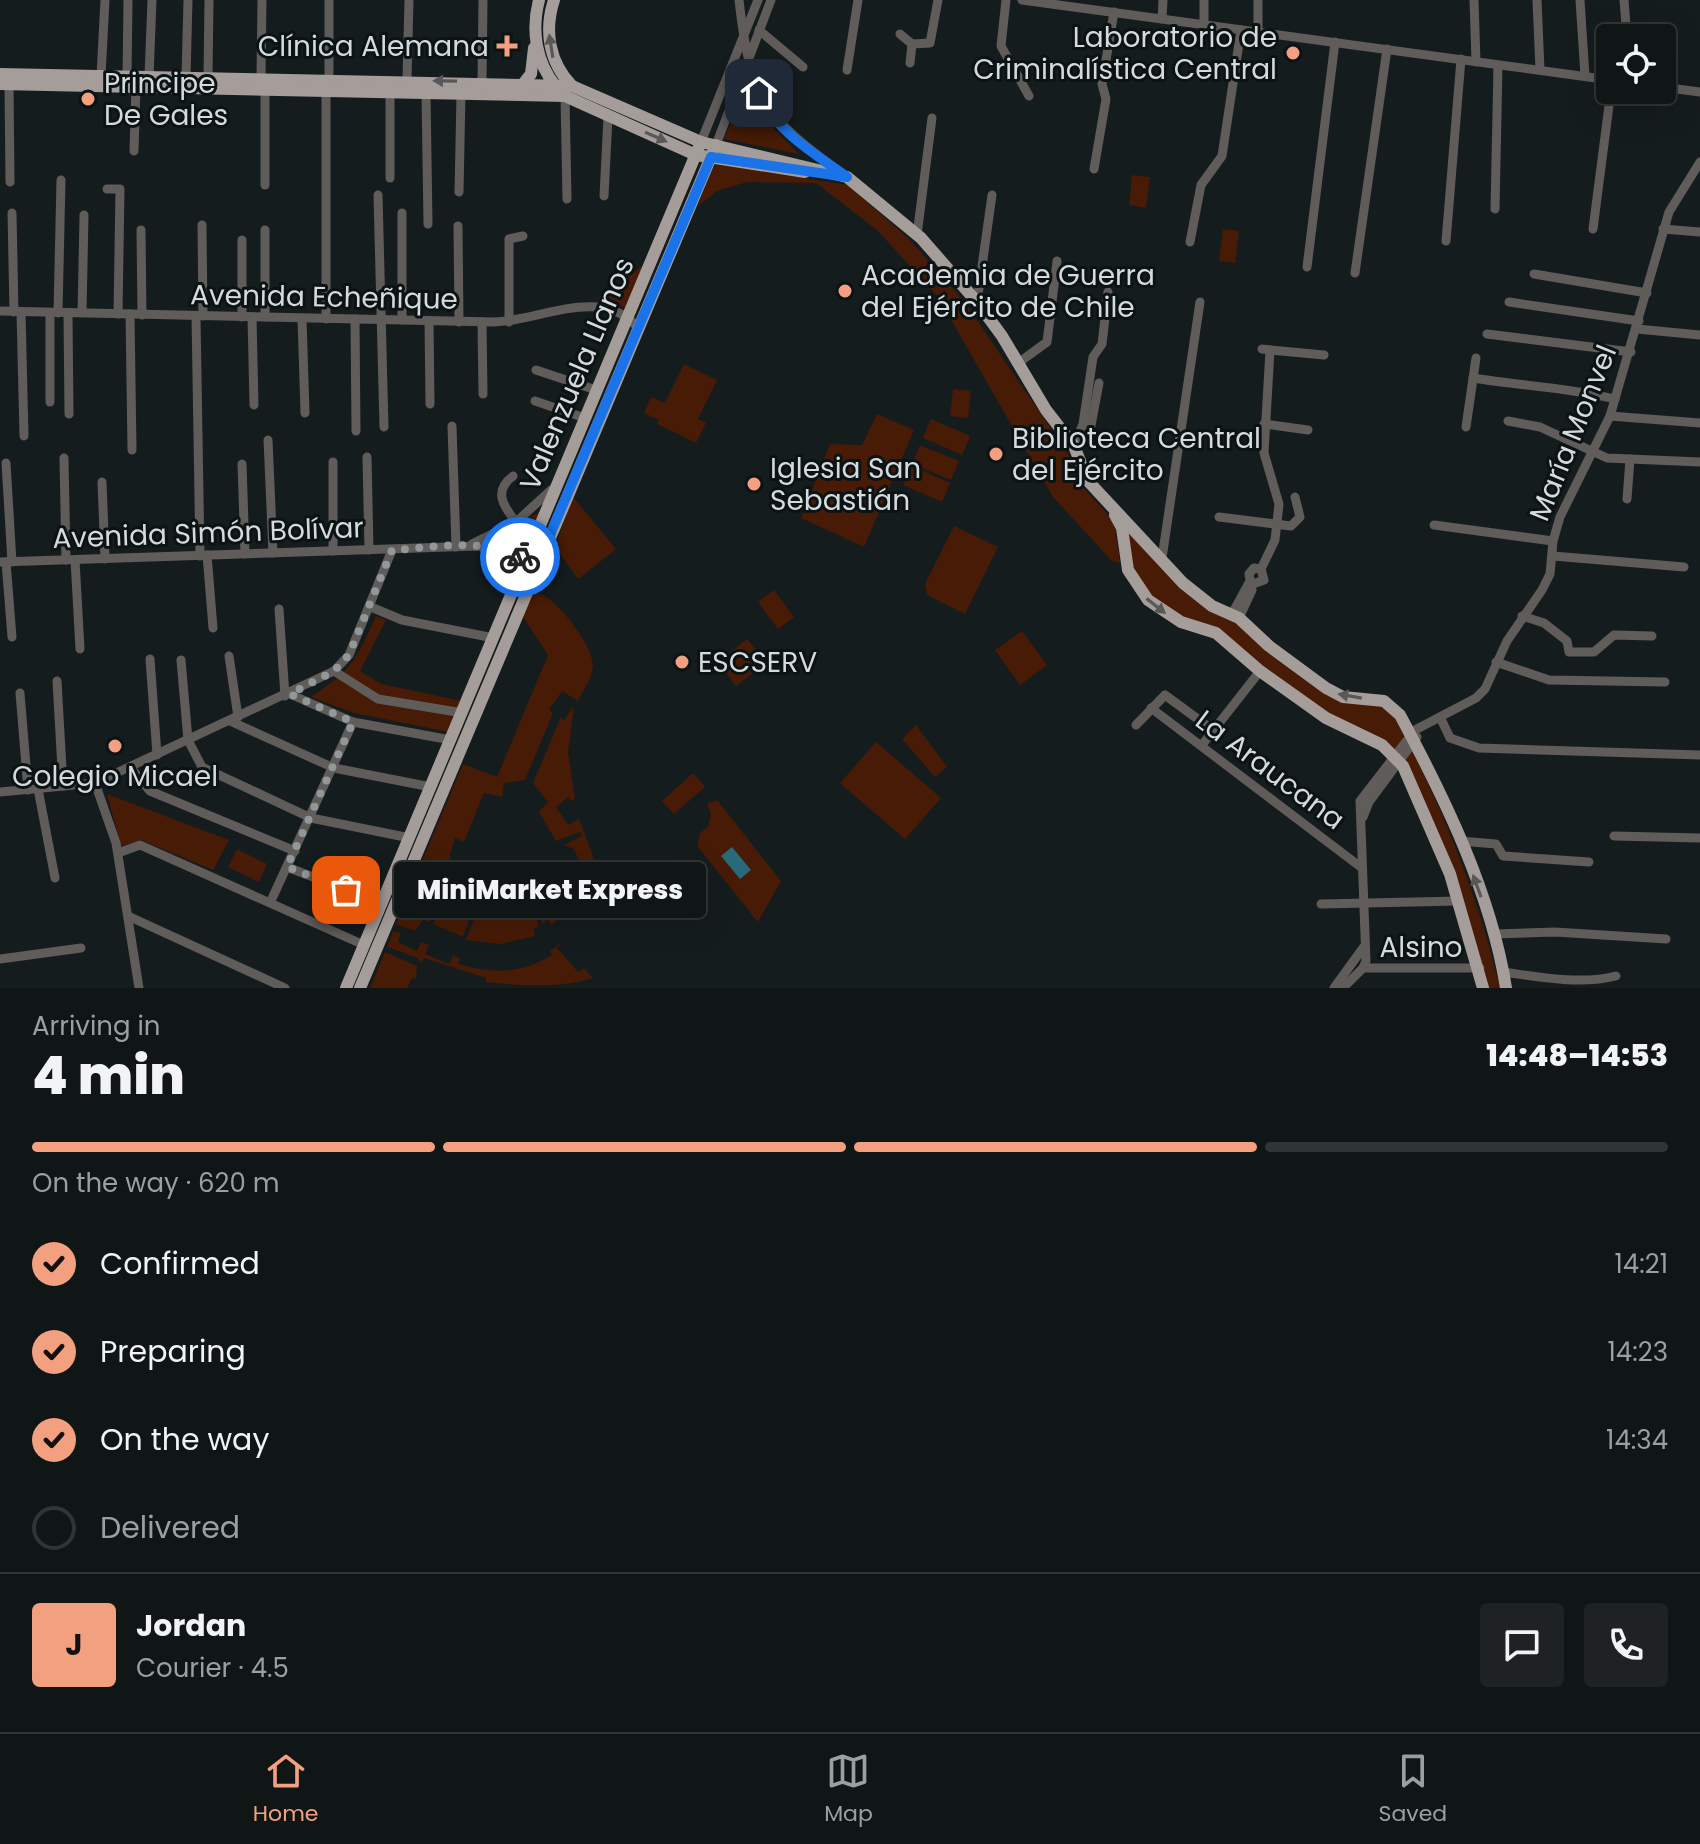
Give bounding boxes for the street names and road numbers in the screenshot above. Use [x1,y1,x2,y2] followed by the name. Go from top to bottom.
[510,251,644,497] street label: Valenzuela Llanos
[190,275,458,319] street label: Avenida Echeñique
[1520,339,1626,527] street label: María Monvel
[52,508,364,558] street label: Avenida Simón Bolívar
[1187,701,1353,839] street label: La Araucana
[1379,928,1463,967] street label: Alsino

